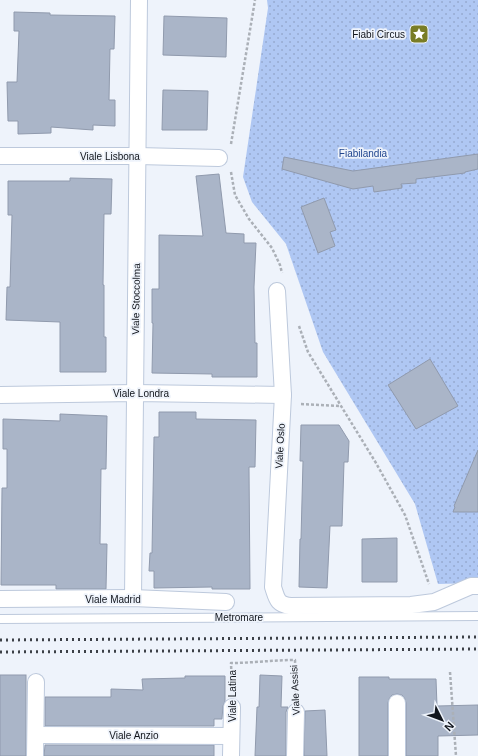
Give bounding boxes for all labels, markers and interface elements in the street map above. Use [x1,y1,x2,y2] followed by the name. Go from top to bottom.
[408,23,430,45] place icon: Fiabi Circus
[352,29,405,40] place label: Fiabi Circus
[339,148,388,159] park label: Fiabilandia
[80,151,140,162] street label: Viale Lisbona
[130,263,142,335] street label: Viale Stoccolma
[113,388,169,399] street label: Viale Londra
[273,423,287,469] street label: Viale Oslo
[85,594,141,605] street label: Viale Madrid
[215,612,264,623] street label: Metromare
[288,665,302,715] street label: Viale Assisi
[227,670,238,722] street label: Viale Latina
[422,700,462,740] north arrow
[442,720,457,734] text: N
[109,730,159,741] street label: Viale Anzio

